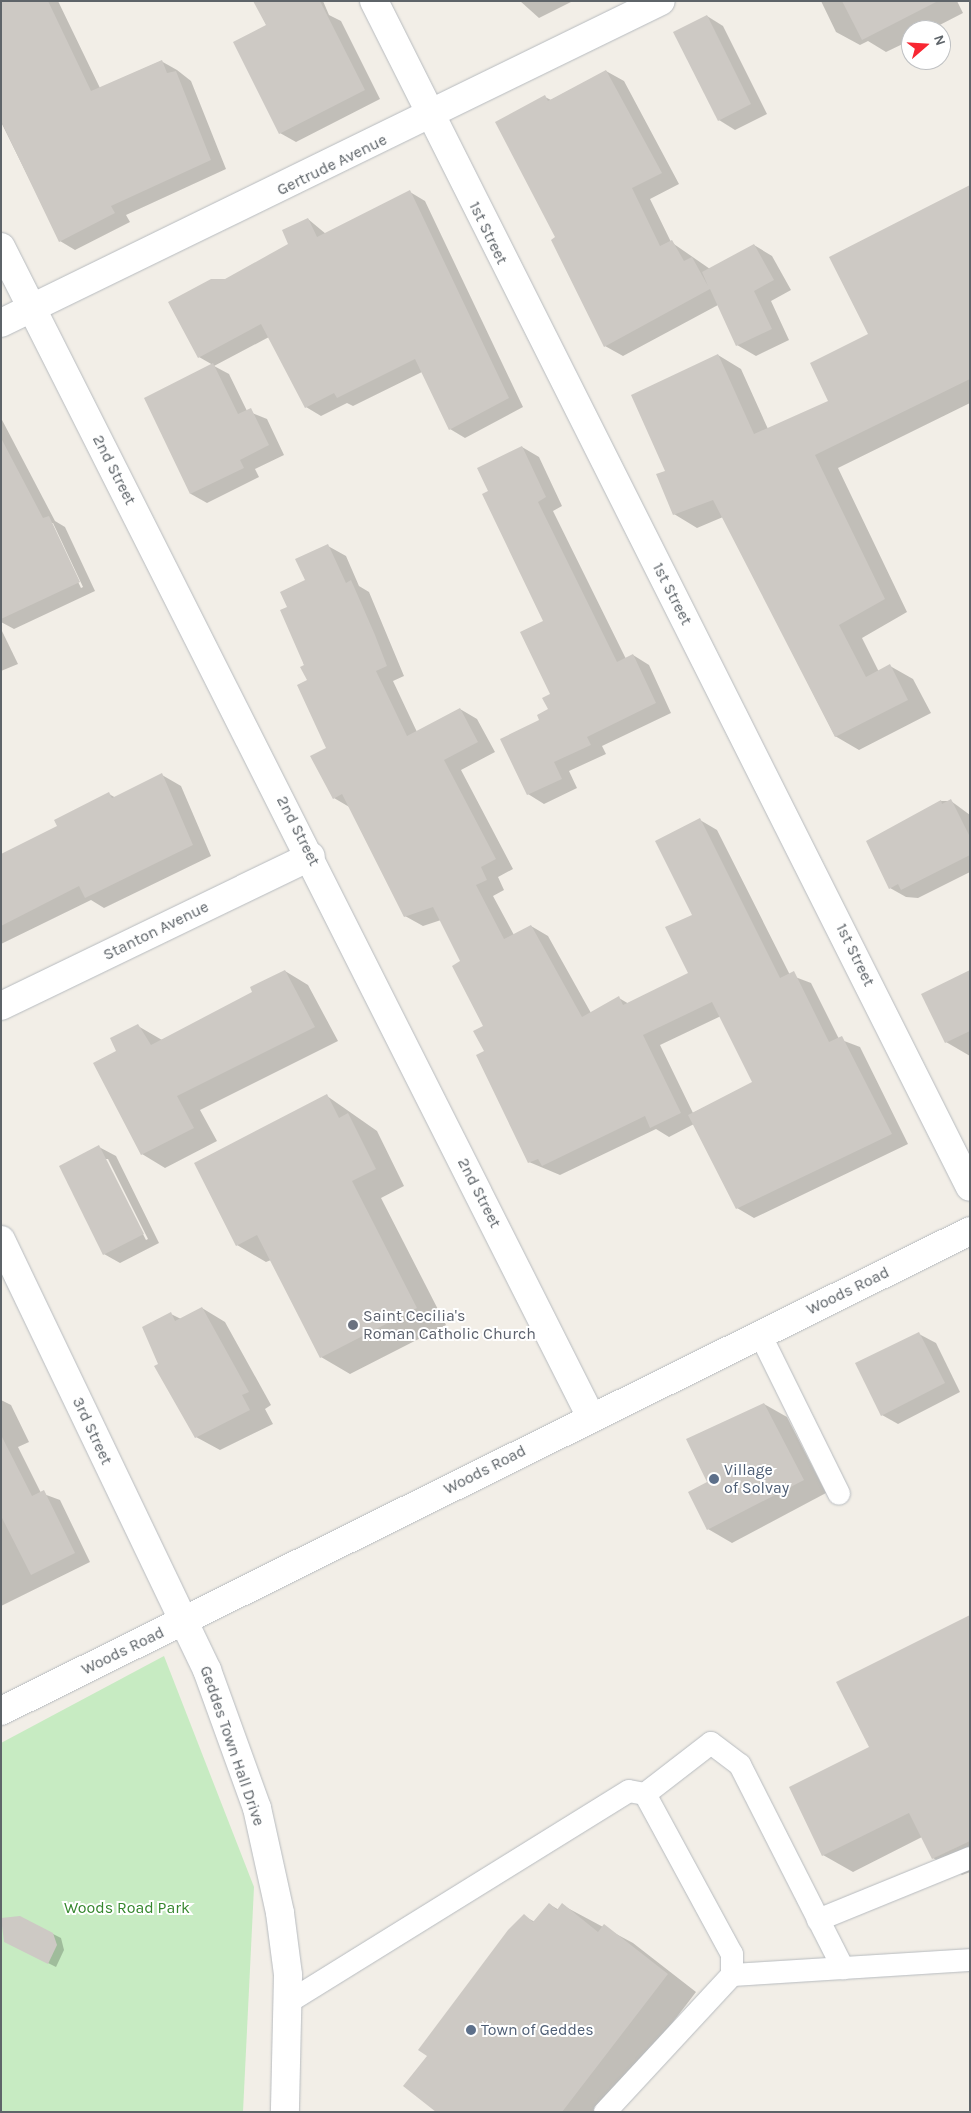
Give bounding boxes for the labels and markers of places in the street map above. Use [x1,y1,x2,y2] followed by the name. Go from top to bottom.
[363,1306,536,1344] place label: Saint Cecilia's Roman Catholic Church
[347,1319,359,1331] marker: Saint Cecilia's Roman Catholic Church
[724,1460,789,1498] place label: Village of Solvay
[708,1473,720,1485] marker: Village of Solvay
[481,2020,594,2040] place label: Town of Geddes
[465,2024,477,2036] marker: Town of Geddes

